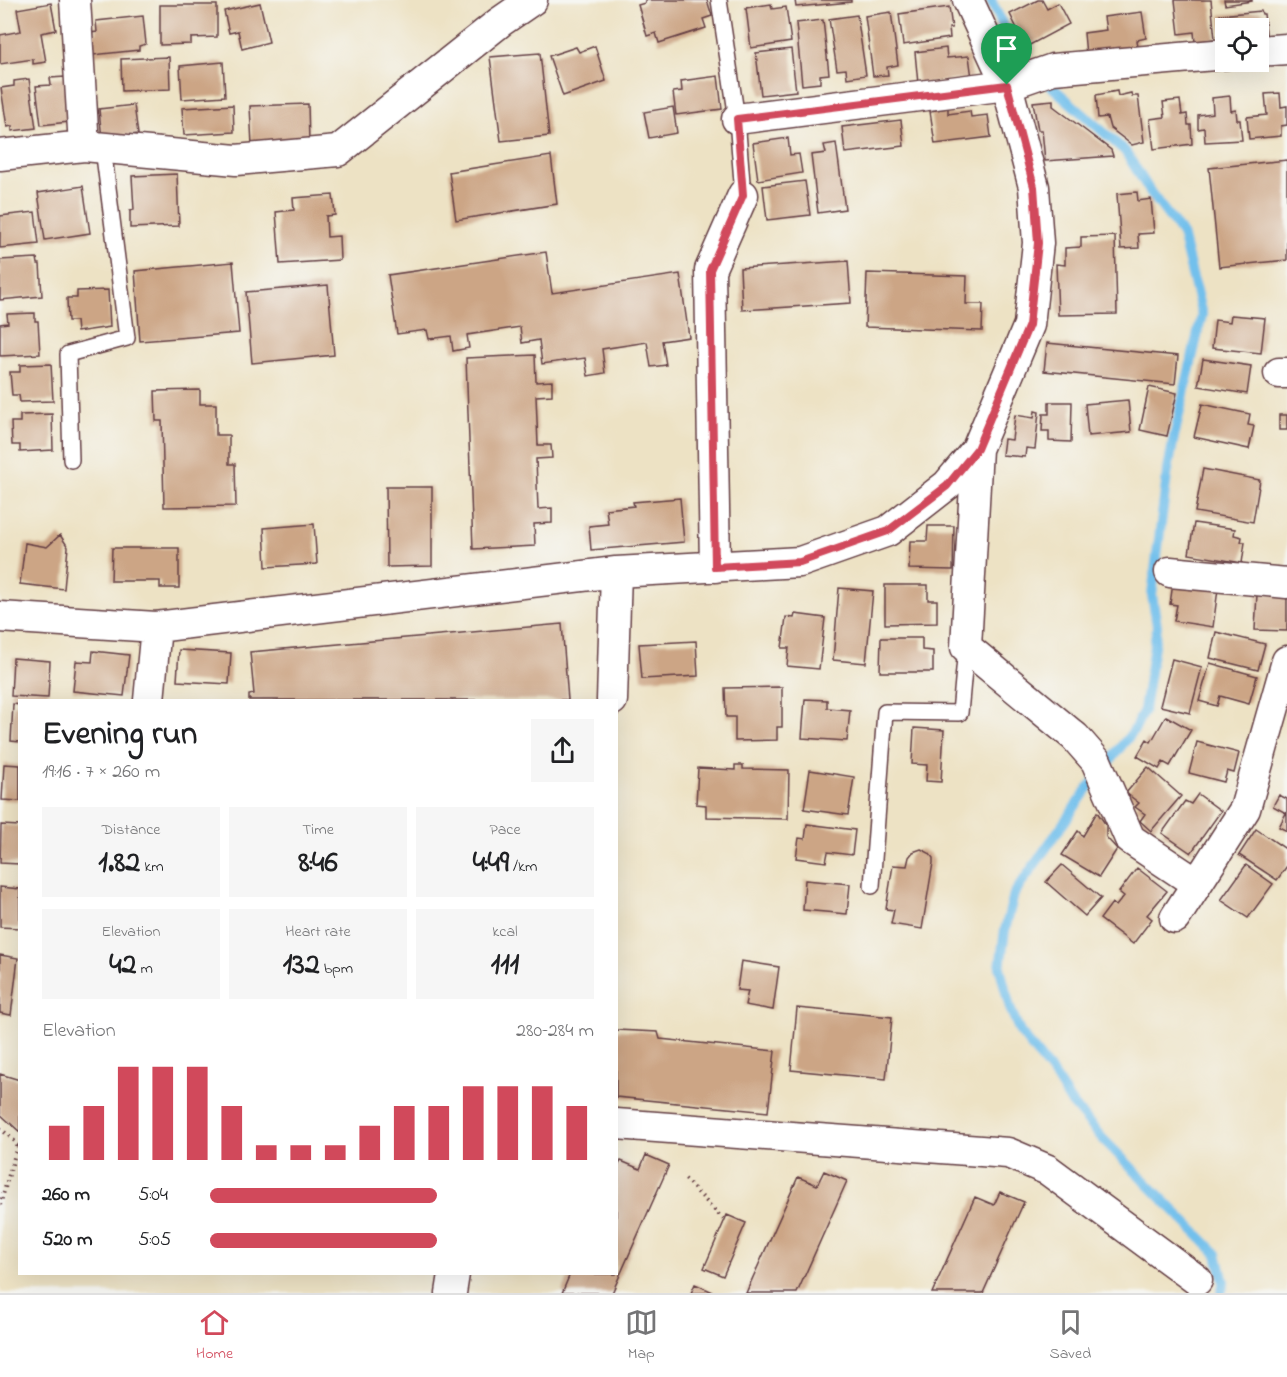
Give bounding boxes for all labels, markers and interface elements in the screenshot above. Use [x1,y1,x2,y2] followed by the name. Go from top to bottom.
[1215,18,1269,72] map controls
[1215,18,1269,72] button: locate
[981,23,1032,85] pin
[990,32,1023,65] icon: arrive
[42,711,197,759] text: Evening run
[531,719,594,782] button: share
[42,758,160,787] text: 19:16 · 7 × 260 m
[102,818,160,842] text: Distance
[302,818,334,842] text: Time
[489,818,521,842] text: Pace
[98,842,140,886] text: 1.82
[298,842,338,886] text: 8:46
[473,842,509,886] text: 4:49
[140,855,164,879] text: km
[509,855,537,879] text: /km
[102,920,160,944] text: Elevation
[285,920,351,944] text: Heart rate
[492,920,518,944] text: kcal
[109,944,136,988] text: 42
[283,944,320,988] text: 132
[491,944,519,988] text: 111
[136,957,153,981] text: m
[320,957,353,981] text: bpm
[42,1017,116,1046] text: Elevation
[516,1017,594,1046] text: 280–284 m
[42,1181,90,1210] text: 260 m
[138,1181,168,1210] text: 5:04
[42,1226,93,1255] text: 520 m
[138,1226,171,1255] text: 5:05
[196,1306,233,1366] tab: Home
[625,1306,658,1366] tab: Map
[1049,1306,1091,1366] tab: Saved

